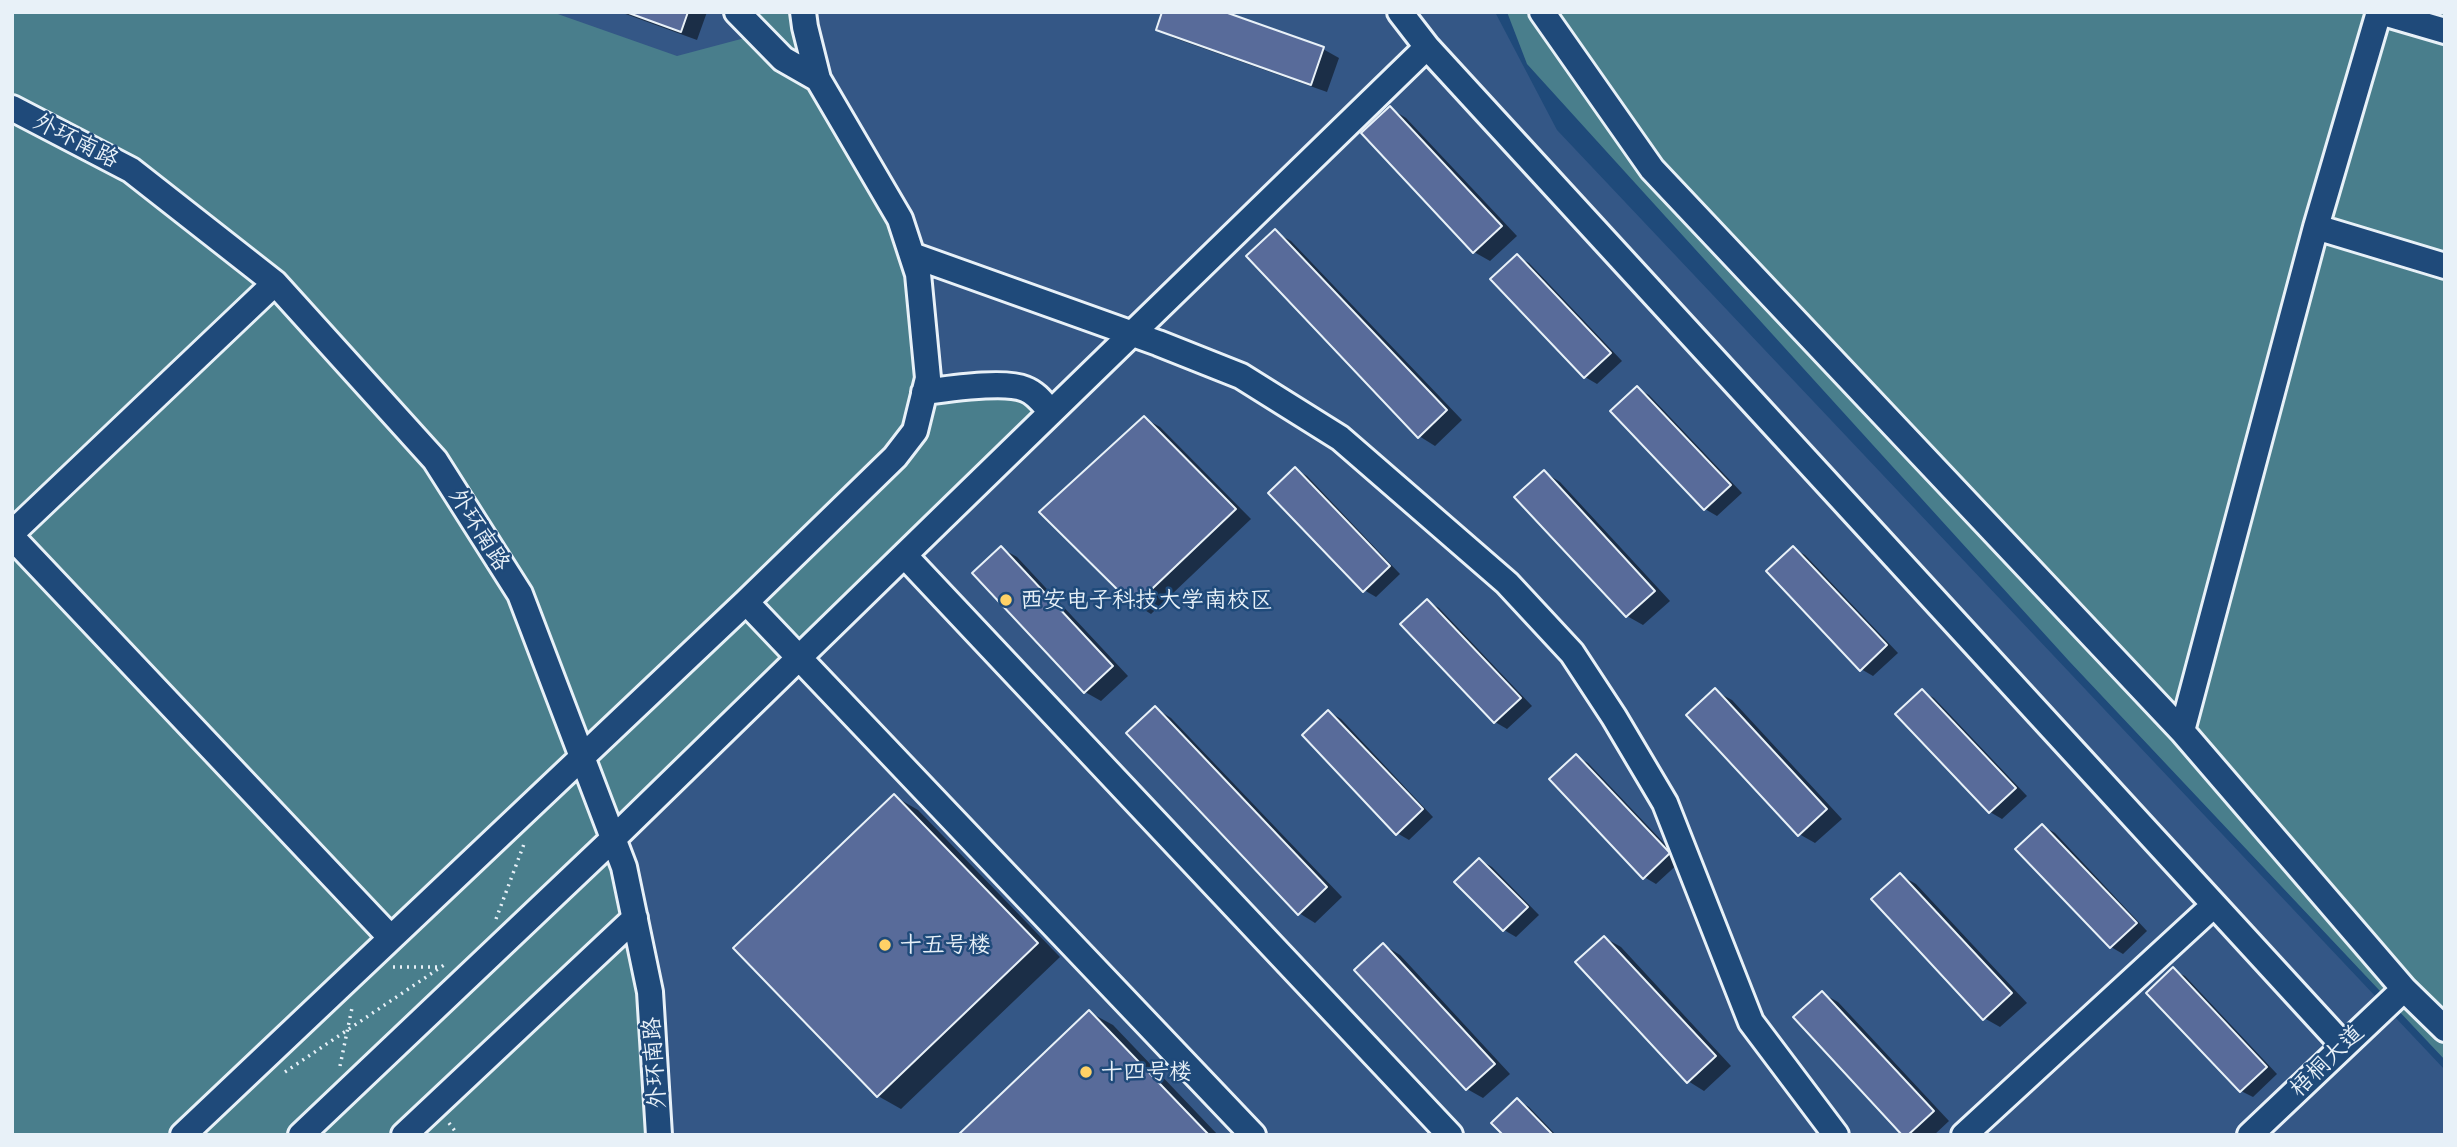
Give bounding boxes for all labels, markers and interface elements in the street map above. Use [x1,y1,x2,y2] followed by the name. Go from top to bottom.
[29,108,123,174] street label: 外环南路
[443,484,515,576] street label: 外环南路
[1020,586,1273,614] place label: 西安电子科技大学南校区
[998,592,1014,608] marker: 西安电子科技大学南校区
[899,931,991,959] place label: 十五号楼
[877,937,893,953] marker: 十五号楼
[638,1016,672,1110] street label: 外环南路
[2284,1019,2370,1103] street label: 梧桐大道
[1100,1058,1192,1086] place label: 十四号楼
[1078,1064,1094,1080] marker: 十四号楼

